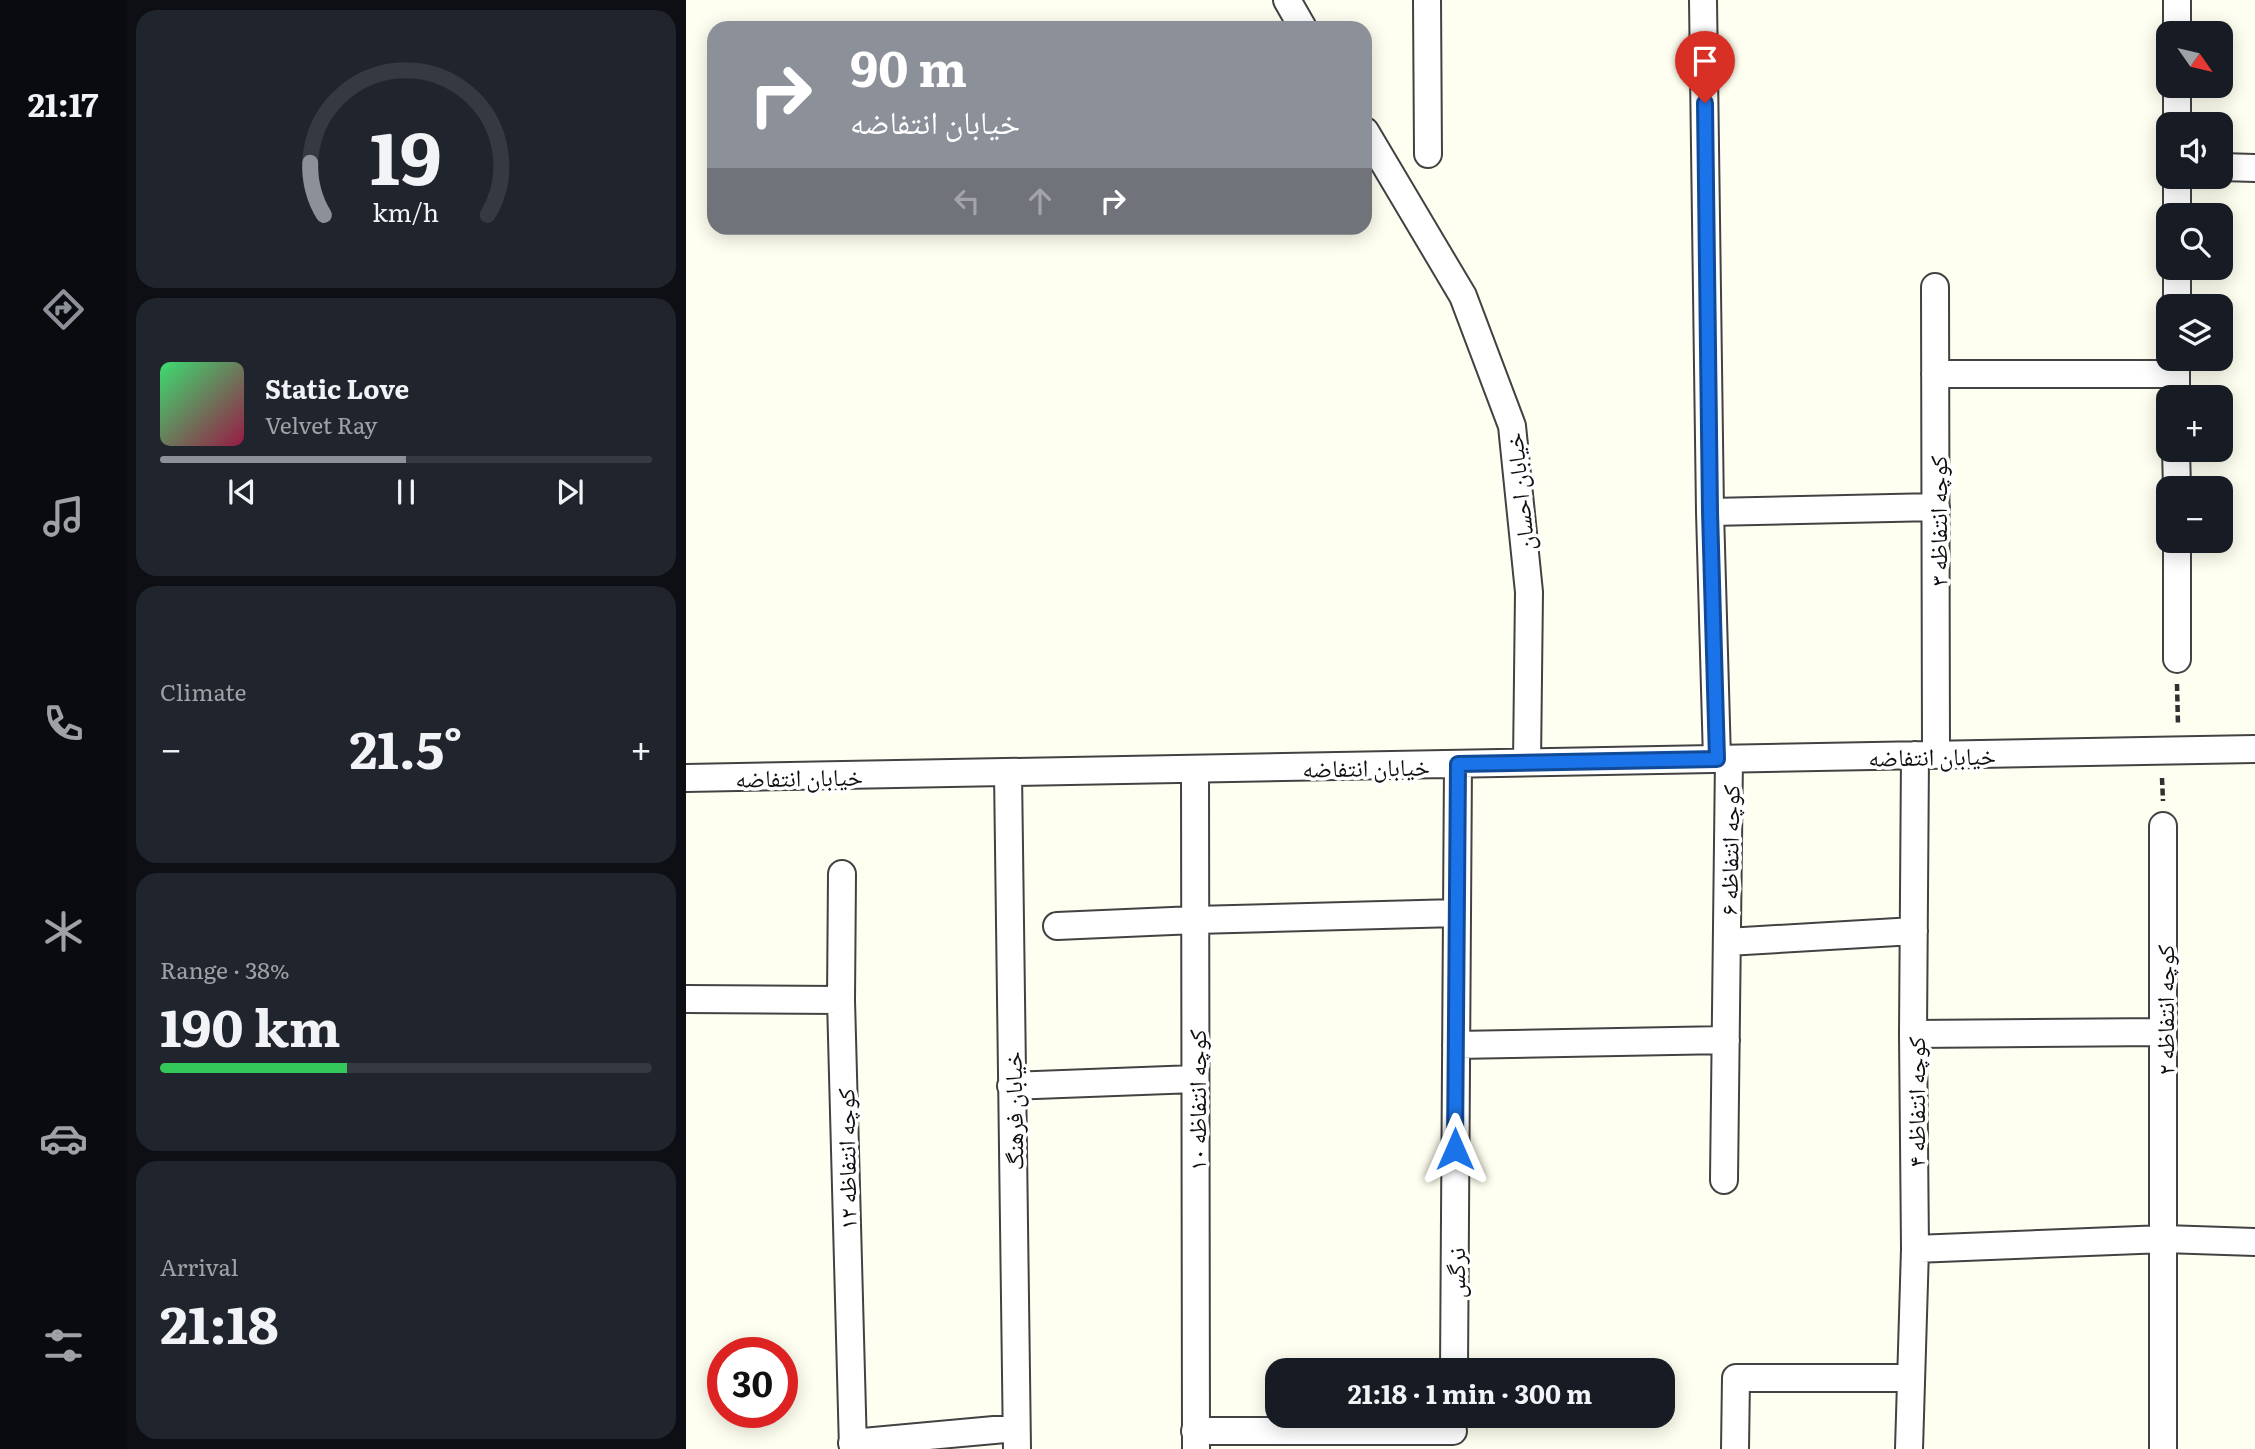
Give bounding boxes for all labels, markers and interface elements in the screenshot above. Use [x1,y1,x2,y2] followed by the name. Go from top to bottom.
[2156,21,2233,98] north arrow
[2156,21,2233,553] map controls
[850,29,967,102] text: 90 m
[1675,31,1735,103] pin
[1686,42,1724,80] icon: arrive
[735,49,826,140] icon: right
[28,79,98,127] text: 21:17
[850,96,1020,144] text: خیابان انتفاضه
[370,99,442,207] text: 19
[2156,112,2233,189] button: sound
[948,182,986,220] icon: left
[1021,182,1059,220] icon: ahead
[1094,182,1132,220] icon: right
[373,193,439,230] text: km/h
[2156,203,2233,280] button: search
[39,285,88,334] icon: directions
[2156,294,2233,371] button: layers
[265,368,409,407] text: Static Love
[2156,385,2233,462] button: +
[265,407,377,441] text: Velvet Ray
[1494,431,1542,553] street label: خیابان احسان
[1919,456,1954,586] street label: کوچه انتفاظه ۳
[223,473,261,511] icon: previous
[387,473,425,511] icon: pause
[551,473,589,511] icon: next
[2156,476,2233,553] button: −
[39,492,88,541] icon: music
[160,674,246,708] text: Climate
[39,699,88,748] icon: phone
[349,708,463,785] text: 21.5°
[160,718,182,775] text: −
[630,718,652,775] text: +
[1868,736,1996,774] street label: خیابان انتفاضه
[1302,747,1430,785] street label: خیابان انتفاضه
[735,757,863,795] street label: خیابان انتفاضه
[1709,784,1747,916] street label: کوچه انتفاظه ۶
[39,907,88,956] icon: climate
[2146,945,2181,1075] street label: کوچه انتفاظه ۲
[160,952,290,986] text: Range · 38%
[160,986,341,1063] text: 190 km
[1178,1029,1213,1171] street label: کوچه انتفاظه ۱۰
[1897,1037,1932,1167] street label: کوچه انتفاظه ۴
[993,1051,1031,1171] street label: خیابان فرهنگ
[826,1088,864,1230] street label: کوچه انتفاظه ۱۲
[1418,1112,1492,1186] position arrow
[39,1114,88,1163] icon: car
[1437,1248,1472,1298] street label: نرگس
[160,1249,239,1283] text: Arrival
[160,1283,279,1360] text: 21:18
[39,1321,88,1370] icon: filters
[707,1337,798,1428] speed limit sign: 30
[1348,1373,1592,1412] text: 21:18 · 1 min · 300 m

